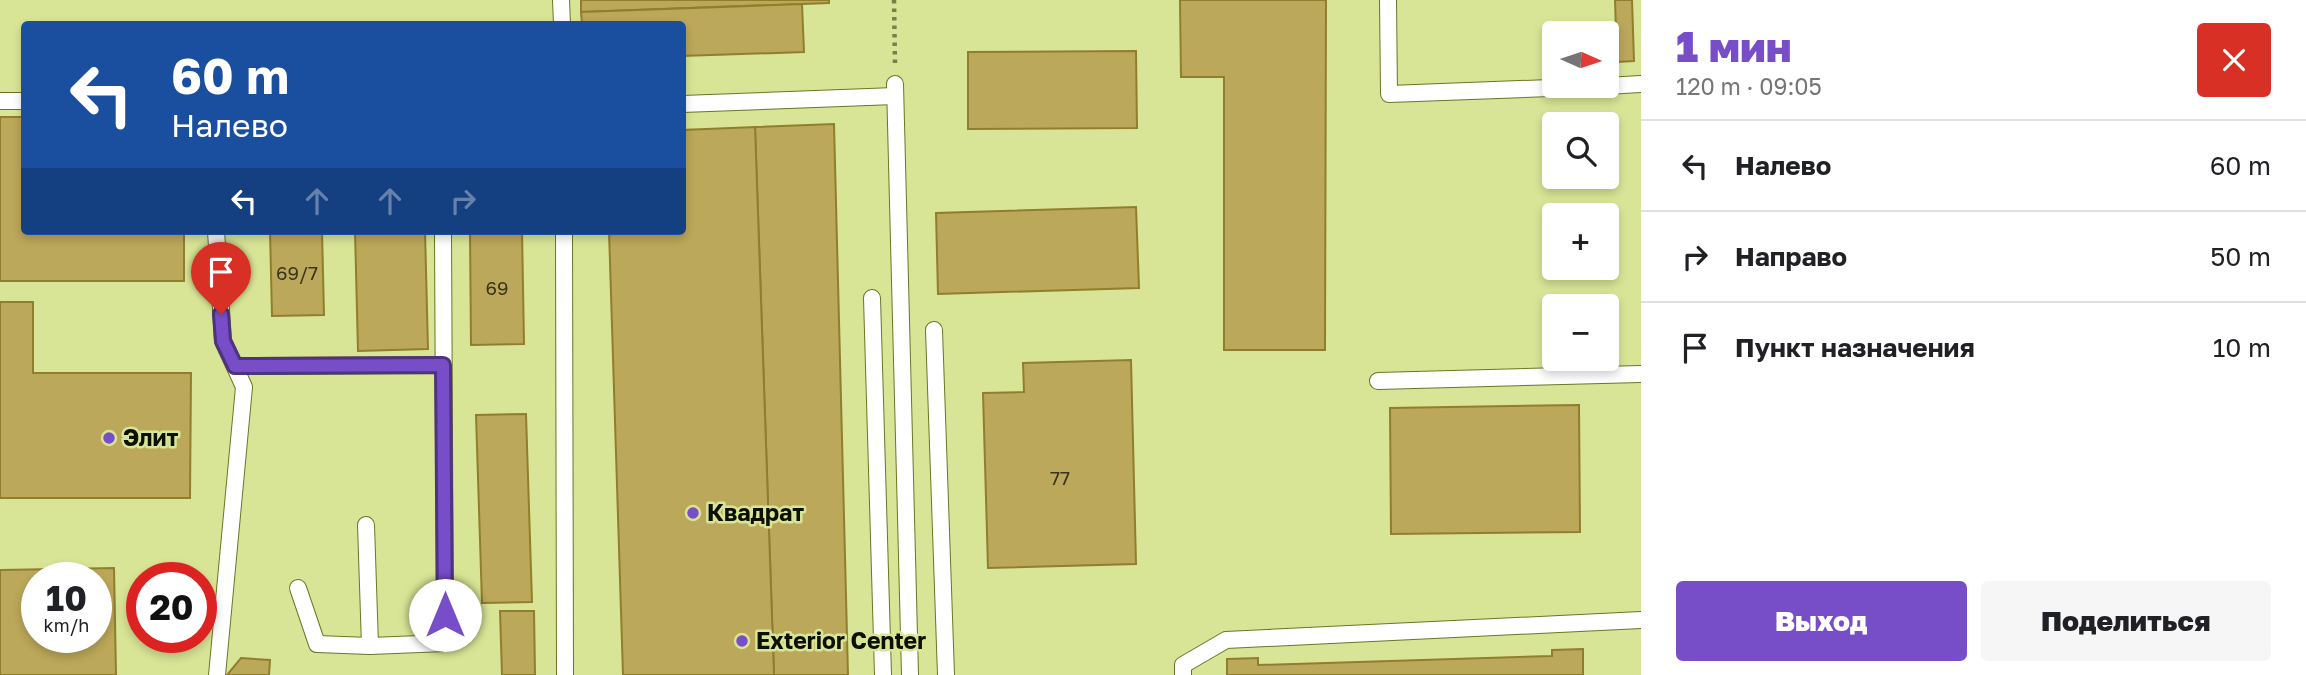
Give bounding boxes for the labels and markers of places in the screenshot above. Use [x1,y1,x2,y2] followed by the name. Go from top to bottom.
[191,242,251,314] pin
[123,423,178,451] place label: Элит
[101,430,117,446] marker: Элит
[707,498,804,526] place label: Квадрат
[685,505,701,521] marker: Квадрат
[756,626,926,654] place label: Exterior Center
[734,633,750,649] marker: Exterior Center

